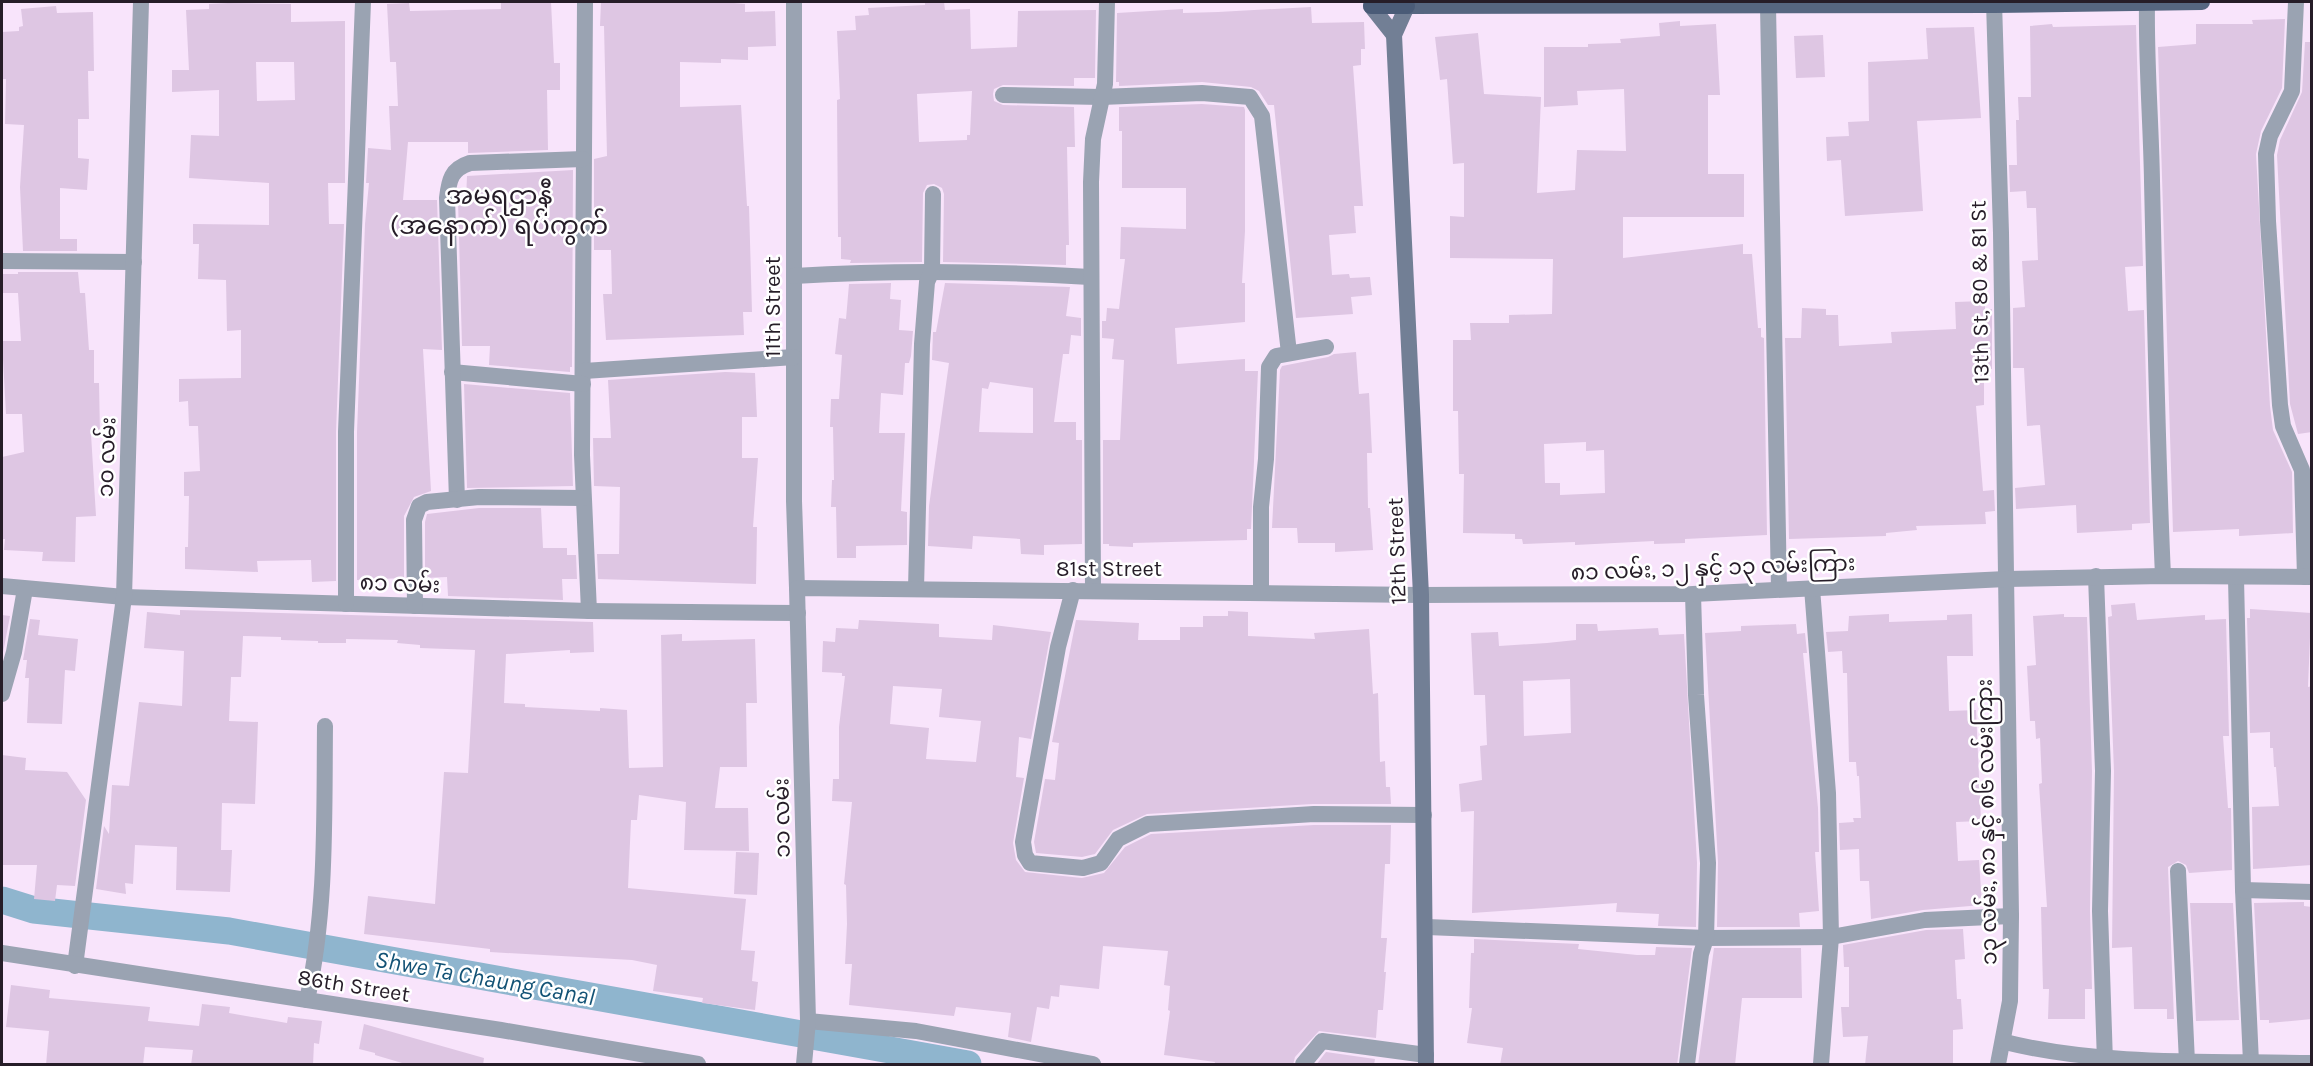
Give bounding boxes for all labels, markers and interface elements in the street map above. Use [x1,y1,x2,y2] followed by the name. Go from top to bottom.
[390,178,608,246] district label: အမရဌာနီ (အနောက်) ရပ်ကွက်
[1965,200,1995,384] street label: 13th St, 80 & 81 St
[760,256,786,358] street label: 11th Street
[90,416,121,498] street label: ၁၀ လမ်း
[1382,497,1412,605] street label: 12th Street
[1570,547,1856,590] street label: ၈၁ လမ်း, ၁၂ နှင့် ၁၃ လမ်းကြား
[1056,556,1162,582] street label: 81st Street
[359,567,441,598] street label: ၈၁ လမ်း
[1969,679,2006,965] street label: ၁၃ လမ်း, ၈၁ နှင့် ၈၆ လမ်းကြား
[765,778,796,858] street label: ၁၁ လမ်း
[373,945,597,1011] water label: Shwe Ta Chaung Canal
[296,964,412,1008] street label: 86th Street

